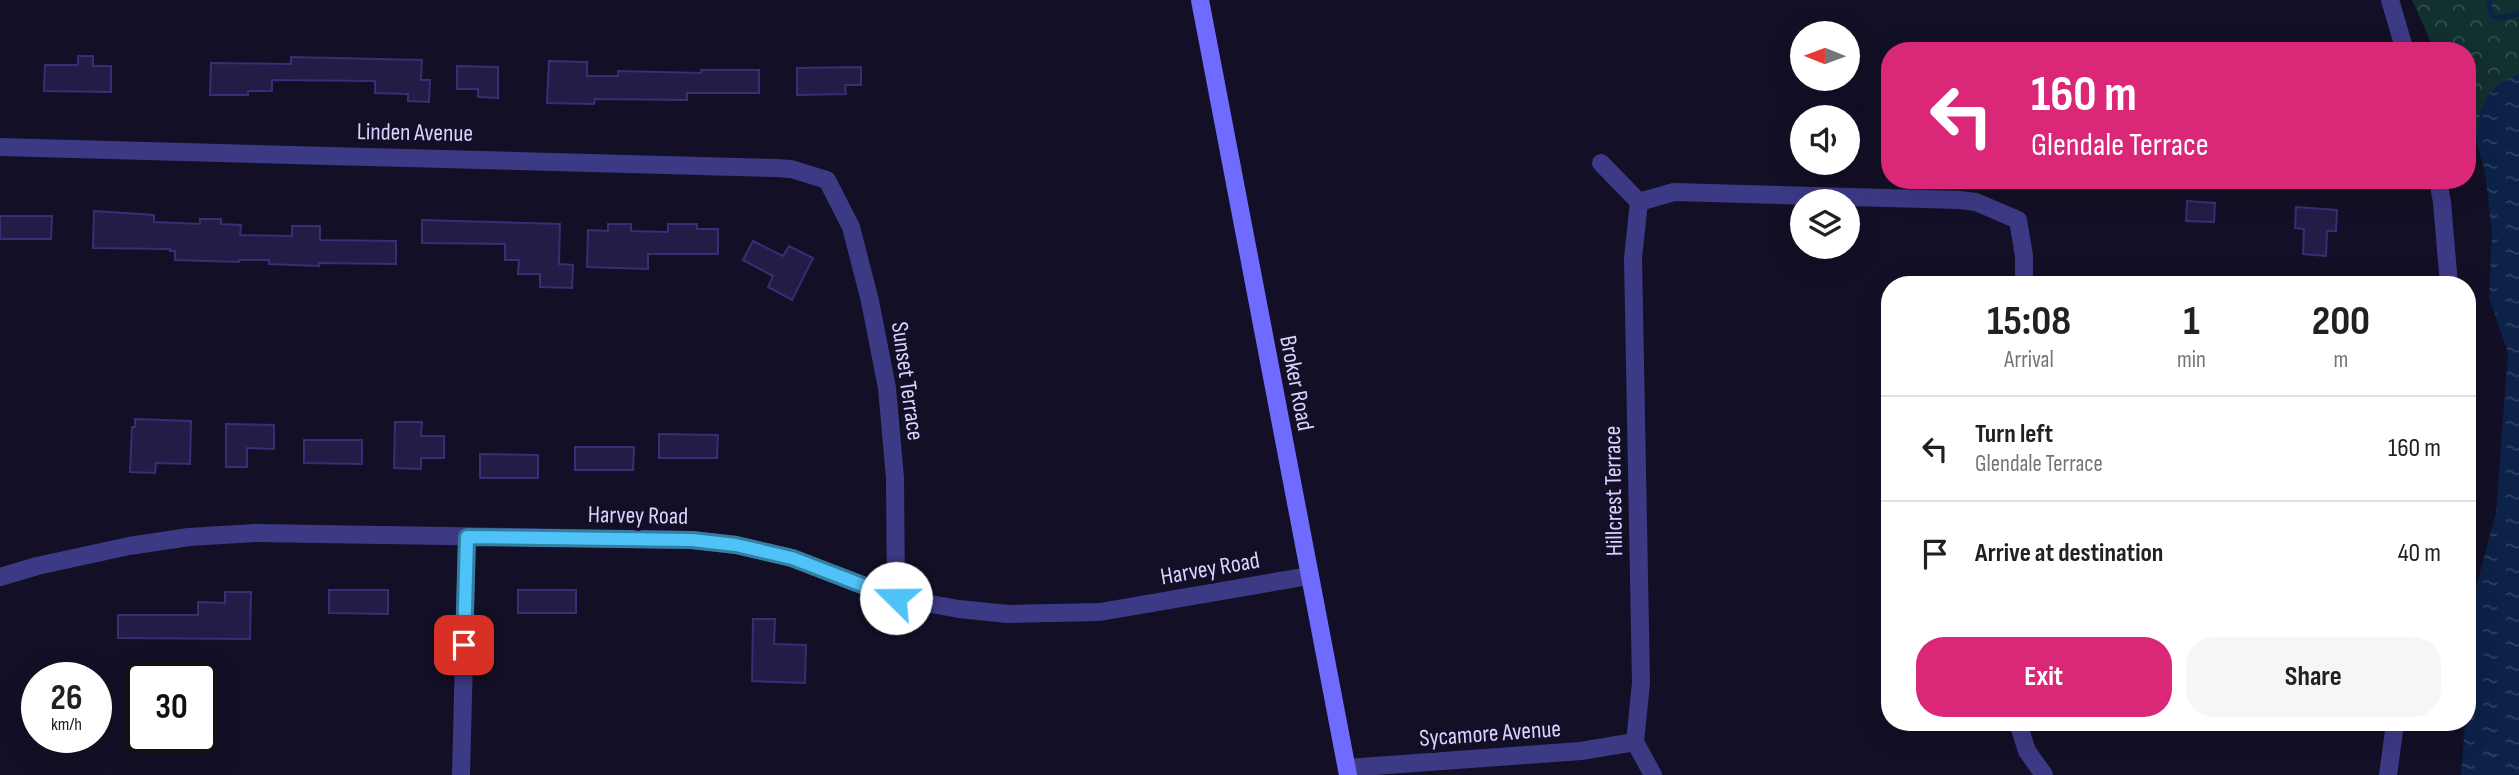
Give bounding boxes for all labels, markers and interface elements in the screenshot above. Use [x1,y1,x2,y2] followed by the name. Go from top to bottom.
[1790,21,1860,91] north arrow
[1790,21,1860,259] map controls
[2031,66,2137,125] text: 160 m
[1916,70,2007,161] icon: left
[1790,105,1860,175] button: sound
[357,117,473,148] street label: Linden Avenue
[2031,126,2209,165] text: Glendale Terrace
[1790,189,1860,259] button: layers
[1987,296,2071,347] text: 15:08
[2183,296,2200,347] text: 1
[2312,296,2370,347] text: 200
[885,320,930,442] street label: Sunset Terrace
[1273,333,1320,433] street label: Broker Road
[2004,346,2054,374] text: Arrival
[2177,346,2206,374] text: min
[2334,346,2348,374] text: m
[1975,419,2053,450] text: Turn left
[1598,425,1629,556] street label: Hillcrest Terrace
[1916,430,1954,468] icon: left
[2388,433,2441,464] text: 160 m
[1975,450,2103,478] text: Glendale Terrace
[588,500,688,531] street label: Harvey Road
[1916,535,1954,573] icon: arrive
[1975,538,2163,569] text: Arrive at destination
[2398,538,2441,569] text: 40 m
[1158,546,1262,591] street label: Harvey Road
[859,561,933,635] position arrow
[434,615,494,675] pin
[445,626,483,664] icon: arrive
[1916,637,2172,717] button: Exit
[2186,637,2441,717] button: Share
[126,662,217,753] speed limit sign: 30
[51,677,82,720] text: 26
[51,714,82,735] text: km/h
[1418,714,1562,753] street label: Sycamore Avenue

